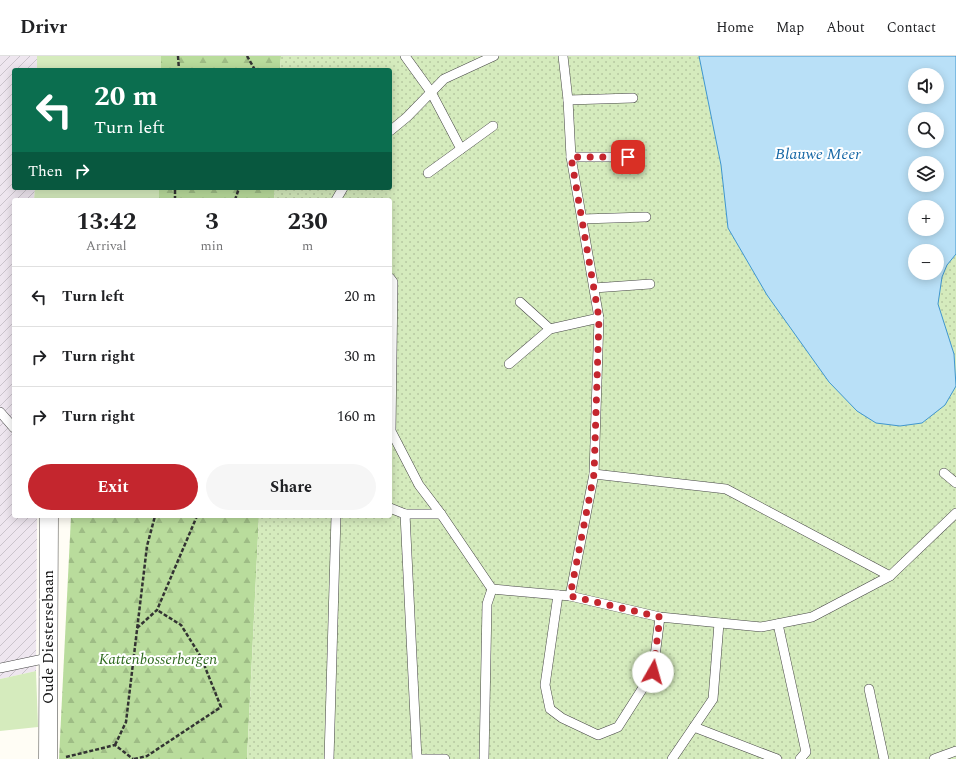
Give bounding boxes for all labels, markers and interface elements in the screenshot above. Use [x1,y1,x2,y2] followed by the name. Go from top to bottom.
[20,13,67,42] text: Drivr
[716,17,754,38] text: Home
[776,17,804,38] text: Map
[826,17,865,38] text: About
[887,17,936,38] text: Contact
[908,68,944,280] map controls
[908,68,944,104] button: sound
[94,75,158,118] text: 20 m
[28,84,80,136] icon: left
[908,112,944,148] button: search
[94,114,165,141] text: Turn left
[611,140,645,174] pin
[775,142,861,166] water label: Blauwe Meer
[617,146,639,168] icon: arrive
[908,156,944,192] button: layers
[28,160,63,183] text: Then
[71,160,93,182] icon: right
[908,200,944,236] button: +
[76,204,136,240] text: 13:42
[205,204,219,240] text: 3
[287,204,328,240] text: 230
[86,236,127,256] text: Arrival
[201,236,223,256] text: min
[302,236,313,256] text: m
[908,244,944,280] button: −
[62,285,124,308] text: Turn left
[344,285,376,308] text: 20 m
[28,286,50,308] icon: left
[62,345,135,368] text: Turn right
[344,345,376,368] text: 30 m
[28,346,50,368] icon: right
[62,405,135,428] text: Turn right
[337,405,376,428] text: 160 m
[28,406,50,428] icon: right
[28,464,198,510] button: Exit
[206,464,376,510] button: Share
[37,570,60,704] street label: Oude Diestersebaan
[99,648,217,671] park label: Kattenbosserbergen
[632,651,674,693] position arrow

